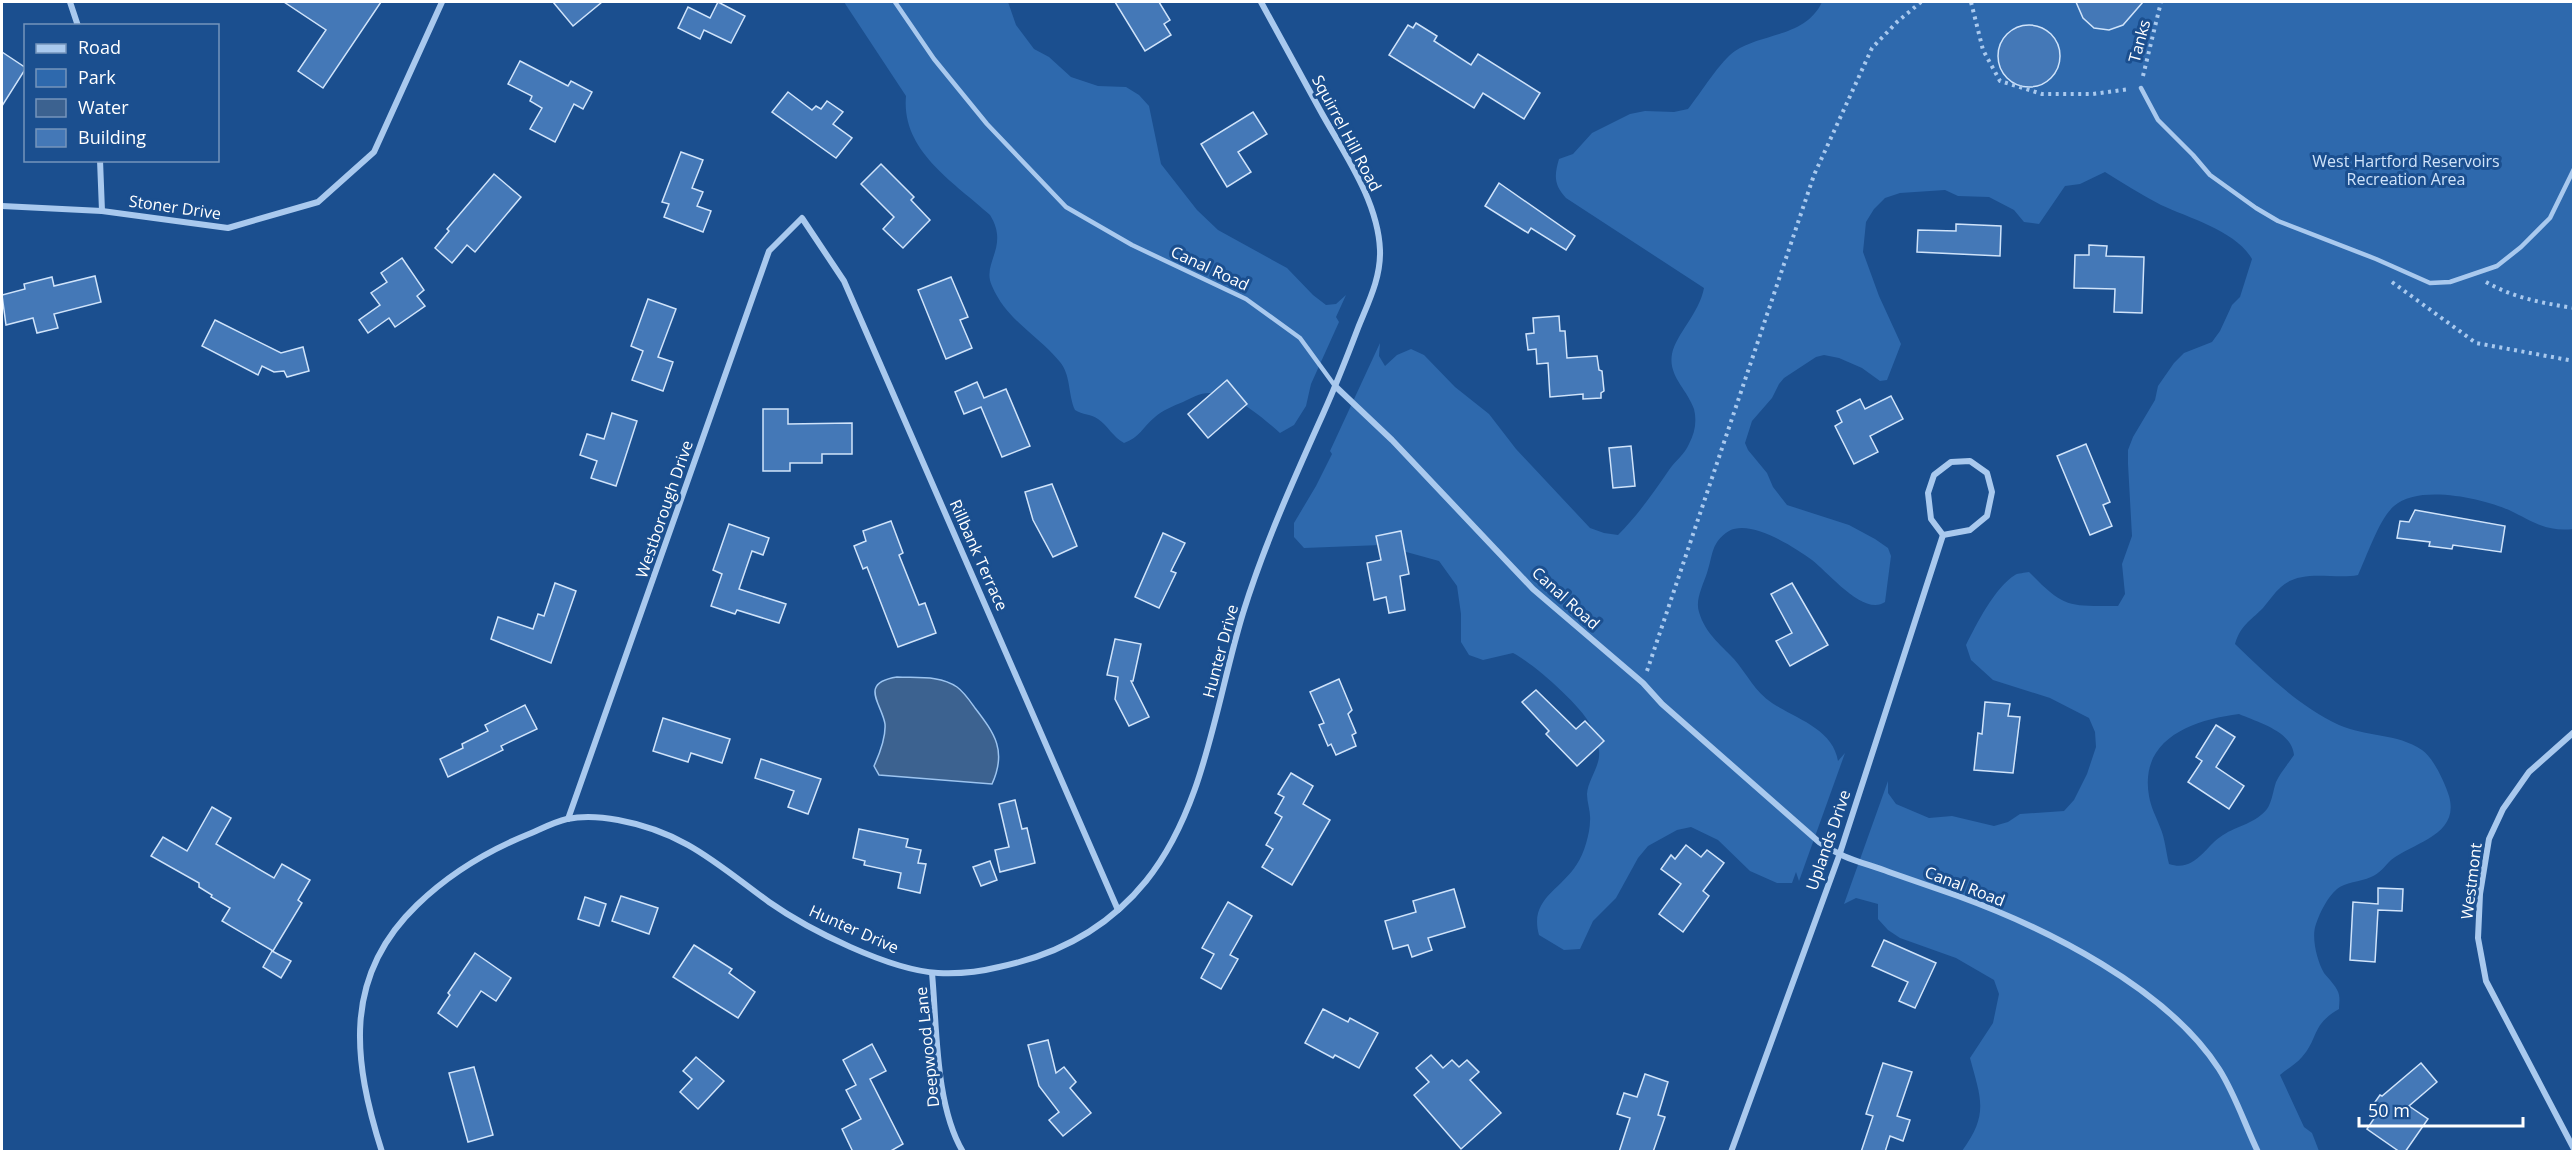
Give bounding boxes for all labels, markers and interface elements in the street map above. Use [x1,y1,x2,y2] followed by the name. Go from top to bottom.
[2123,17,2155,65] street label: Tanks
[24,24,219,162] legend
[78,35,121,59] text: Road
[78,65,116,89] text: Park
[1307,71,1387,195] street label: Squirrel Hill Road
[78,95,129,119] text: Water
[78,125,146,149] text: Building
[2312,150,2500,190] park label: West Hartford Reservoirs Recreation Area
[128,190,222,224] street label: Stoner Drive
[1167,240,1253,296] street label: Canal Road
[630,437,698,581] street label: Westborough Drive
[945,496,1013,614] street label: Rillbank Terrace
[1527,562,1605,634] street label: Canal Road
[1197,602,1243,700] street label: Hunter Drive
[1801,787,1855,893] street label: Uplands Drive
[2455,841,2487,921] street label: Westmont
[1922,861,2008,911] street label: Canal Road
[806,899,902,959] street label: Hunter Drive
[910,986,944,1108] street label: Deepwood Lane
[2359,1090,2522,1128] scale bar
[2368,1098,2410,1122] text: 50 m

